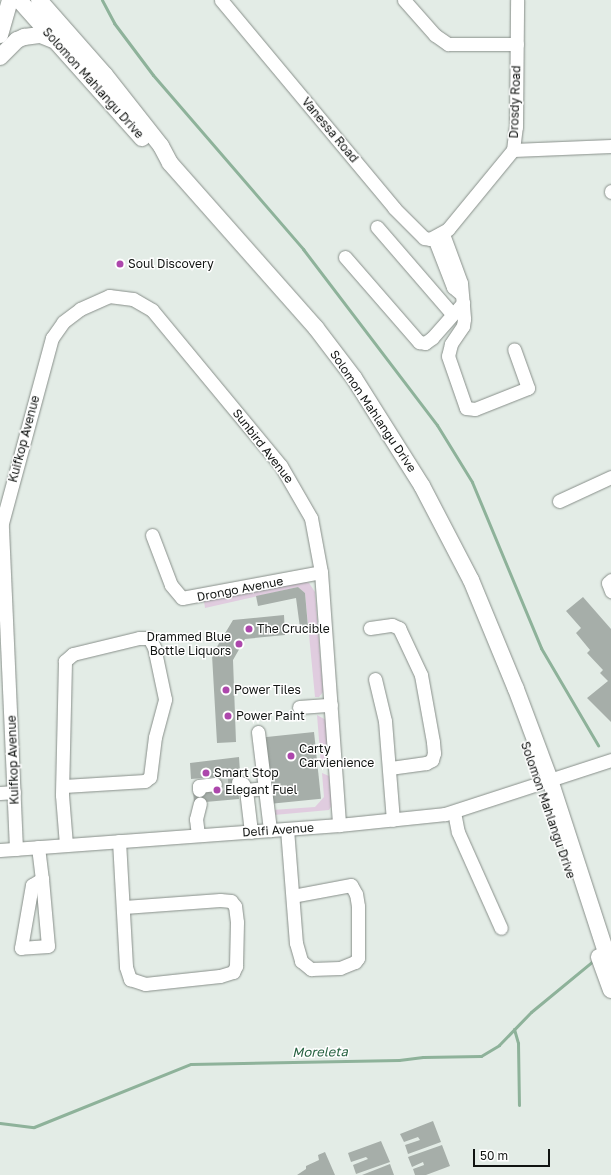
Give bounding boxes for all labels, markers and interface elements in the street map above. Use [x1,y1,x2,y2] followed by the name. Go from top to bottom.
[40,25,146,141] street label: Solomon Mahlangu Drive
[507,65,523,139] street label: Drosdy Road
[299,95,361,165] street label: Vanessa Road
[128,257,214,271] place label: Soul Discovery
[115,259,125,269] marker: Soul Discovery
[327,347,419,475] street label: Solomon Mahlangu Drive
[5,394,43,484] street label: Kuifkop Avenue
[230,406,296,486] street label: Sunbird Avenue
[196,574,284,604] street label: Drongo Avenue
[257,622,330,636] place label: The Crucible
[244,624,254,634] marker: The Crucible
[147,630,231,658] place label: Drammed Blue Bottle Liquors
[234,639,244,649] marker: Drammed Blue Bottle Liquors
[234,683,301,697] place label: Power Tiles
[221,685,231,695] marker: Power Tiles
[236,709,305,723] place label: Power Paint
[223,711,233,721] marker: Power Paint
[4,715,22,805] street label: Kuifkop Avenue
[518,740,578,880] street label: Solomon Mahlangu Drive
[299,742,374,770] place label: Carty Carvienience
[286,751,296,761] marker: Carty Carvienience
[214,766,279,780] place label: Smart Stop
[201,768,211,778] marker: Smart Stop
[225,783,297,797] place label: Elegant Fuel
[212,785,222,795] marker: Elegant Fuel
[242,820,314,840] street label: Delfi Avenue
[292,1044,348,1060] water label: Moreleta
[475,1141,552,1167] scale bar
[480,1148,508,1163] text: 50 m

